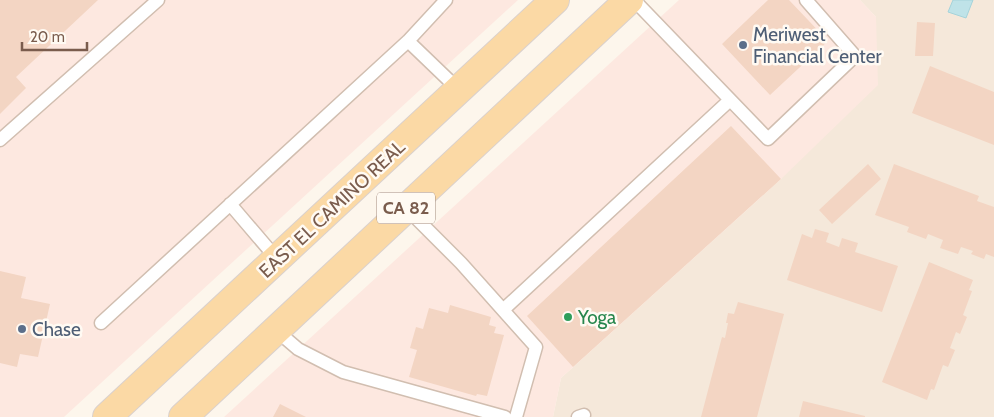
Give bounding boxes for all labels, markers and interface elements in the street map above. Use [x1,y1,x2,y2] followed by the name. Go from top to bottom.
[22,20,88,52] scale bar
[753,23,881,68] place label: Meriwest Financial Center
[30,28,65,46] text: 20 m
[737,39,749,51] marker: Meriwest Financial Center
[254,135,410,283] street label: EAST EL CAMINO REAL
[377,192,435,224] road number: CA 82
[577,306,616,329] place label: Yoga
[562,311,574,323] marker: Yoga
[32,318,81,341] place label: Chase
[16,323,28,335] marker: Chase

